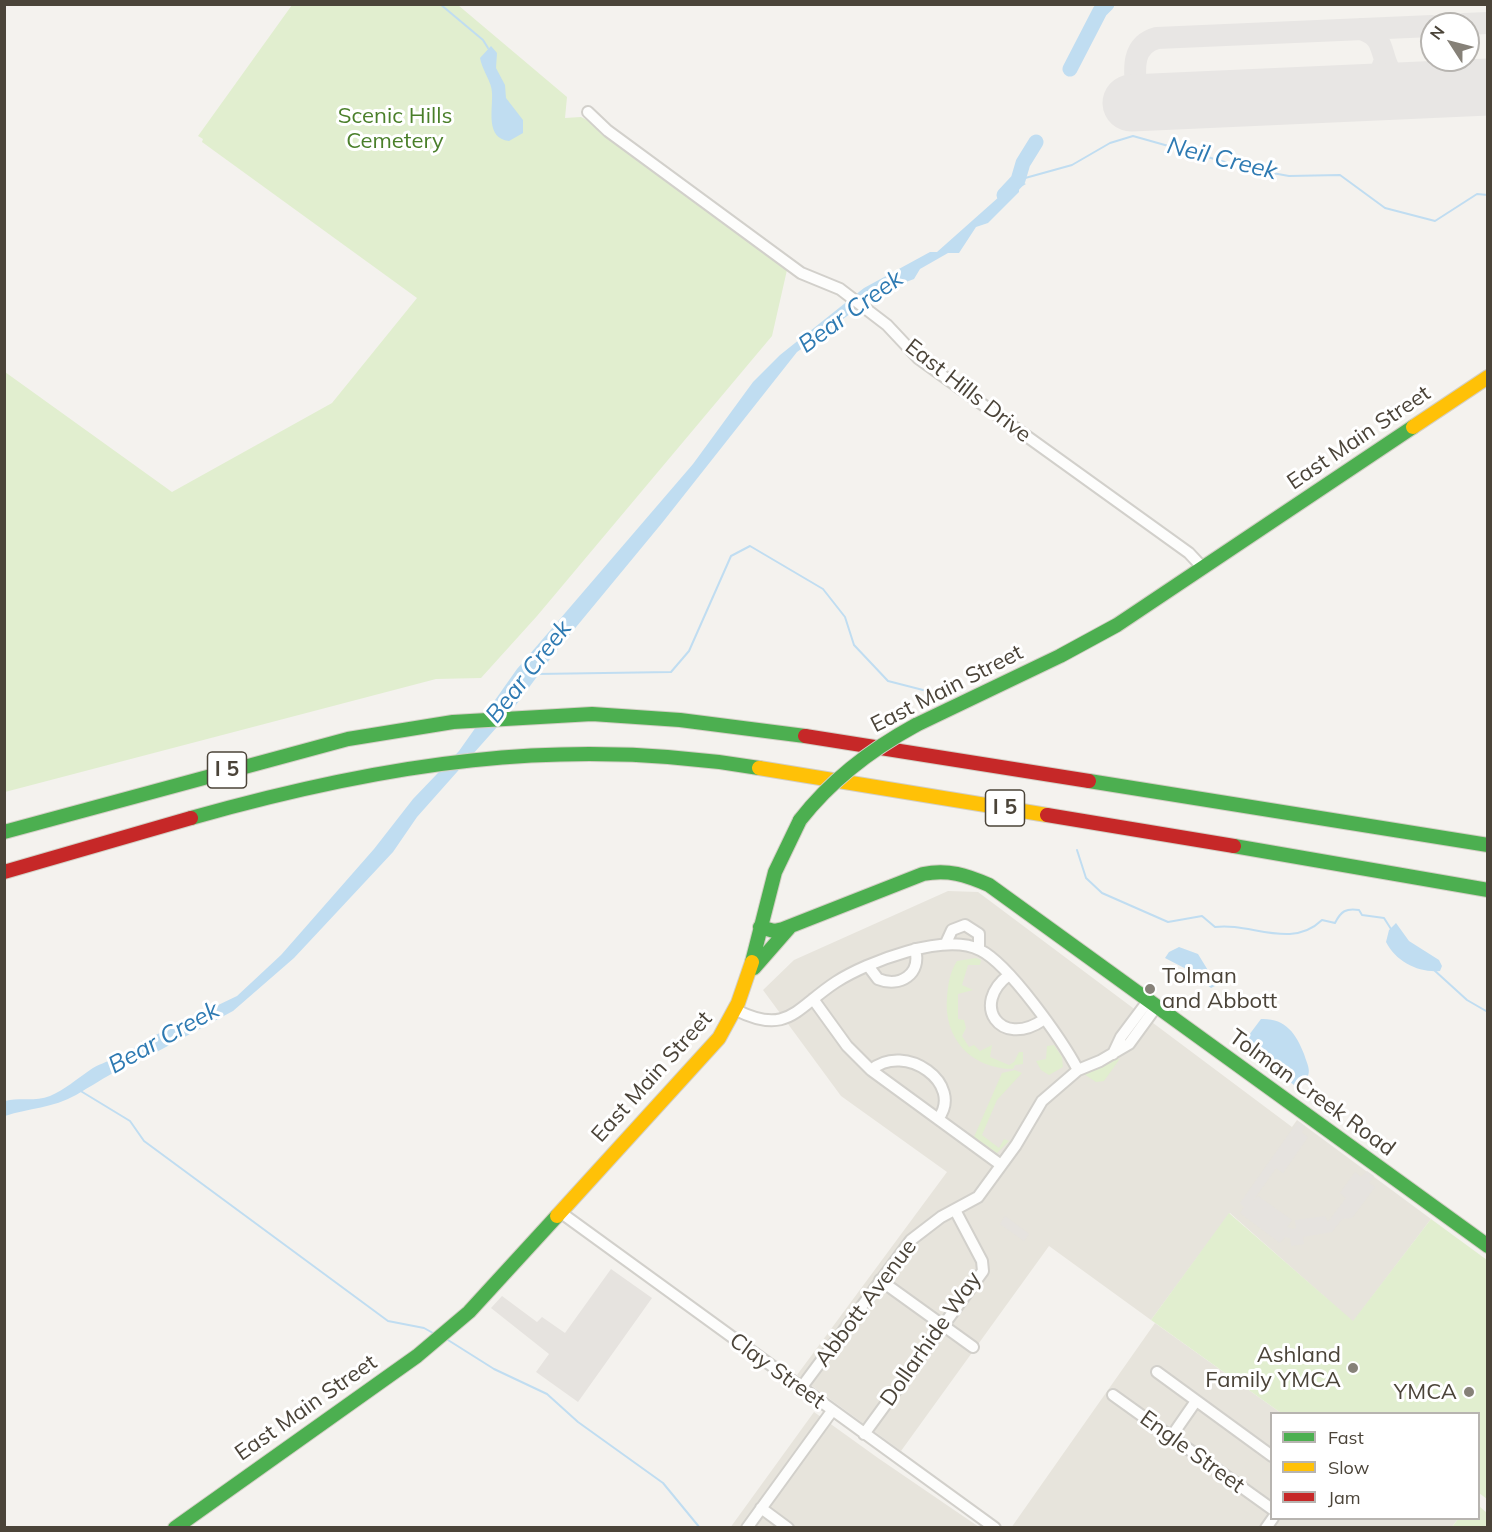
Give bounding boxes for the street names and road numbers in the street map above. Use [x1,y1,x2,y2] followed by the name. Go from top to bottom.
[900,334,1036,448] street label: East Hills Drive
[1282,380,1436,496] street label: East Main Street
[867,639,1027,739] street label: East Main Street
[208,752,246,788] road number: I 5
[986,790,1024,826] road number: I 5
[586,1006,718,1148] street label: East Main Street
[1224,1024,1400,1162] street label: Tolman Creek Road
[810,1234,922,1372] street label: Abbott Avenue
[875,1267,987,1411] street label: Dollarhide Way
[724,1328,830,1414] street label: Clay Street
[230,1349,382,1467] street label: East Main Street
[1135,1405,1249,1499] street label: Engle Street

